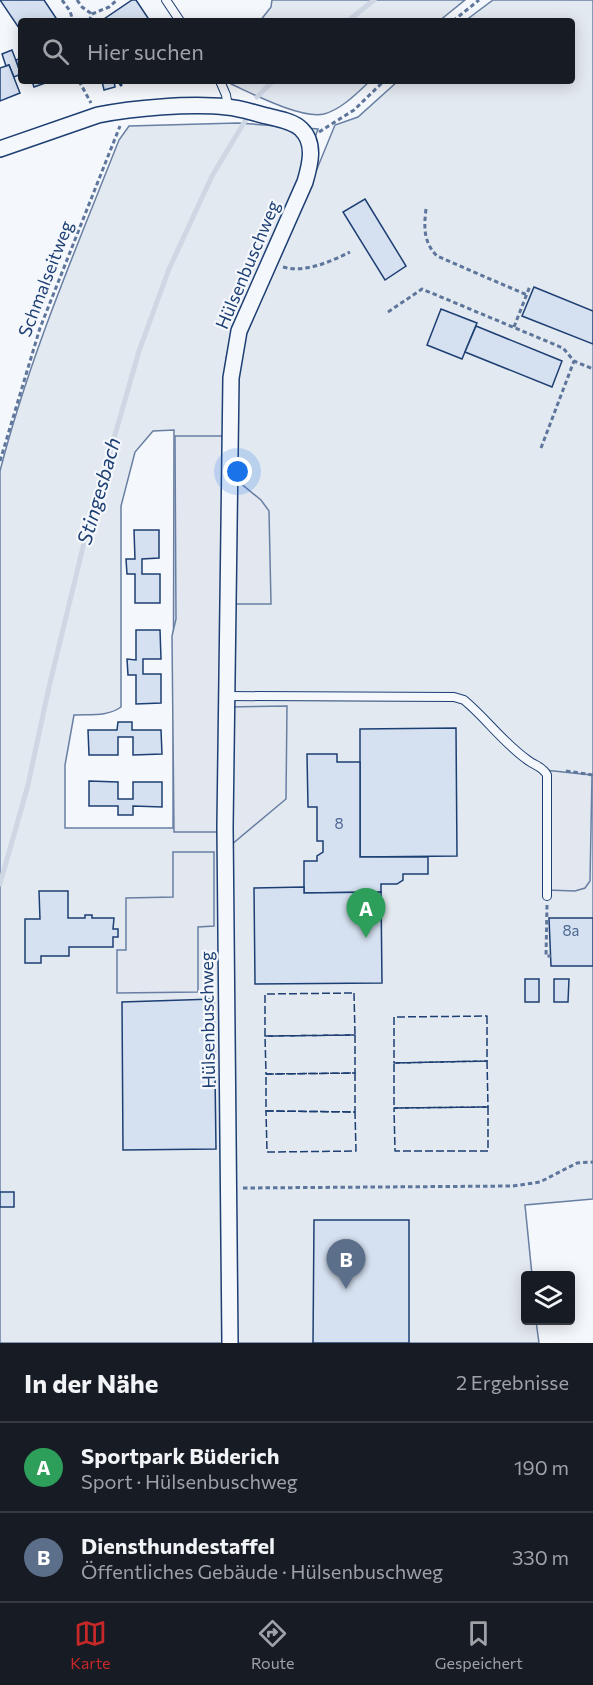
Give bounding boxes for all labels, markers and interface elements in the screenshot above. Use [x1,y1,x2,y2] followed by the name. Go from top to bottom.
[18,18,575,84] search box
[39,35,72,68] icon: search
[87,38,204,65] text: Hier suchen
[210,197,284,332] street label: Hülsenbuschweg
[13,217,77,340] street label: Schmalseitweg
[71,434,125,547] water label: Stingesbach
[223,457,252,486] your location
[334,814,344,832] house number: 8
[346,888,386,938] pin: A
[563,921,579,939] house number: 8a
[195,951,219,1089] street label: Hülsenbuschweg
[326,1240,366,1289] pin: B
[521,1271,575,1325] map controls
[521,1271,575,1325] button: layers
[24,1367,159,1398] text: In der Nähe
[456,1370,569,1394] text: 2 Ergebnisse
[81,1442,279,1469] text: Sportpark Büderich
[36,1455,51,1479] text: A
[514,1455,569,1479] text: 190 m
[81,1469,298,1493] text: Sport · Hülsenbuschweg
[81,1532,275,1559] text: Diensthundestaffel
[37,1545,50,1569] text: B
[512,1545,569,1569] text: 330 m
[81,1559,443,1583] text: Öffentliches Gebäude · Hülsenbuschweg
[70,1617,111,1672] tab: Karte
[251,1617,295,1672] tab: Route
[435,1617,523,1672] tab: Gespeichert

